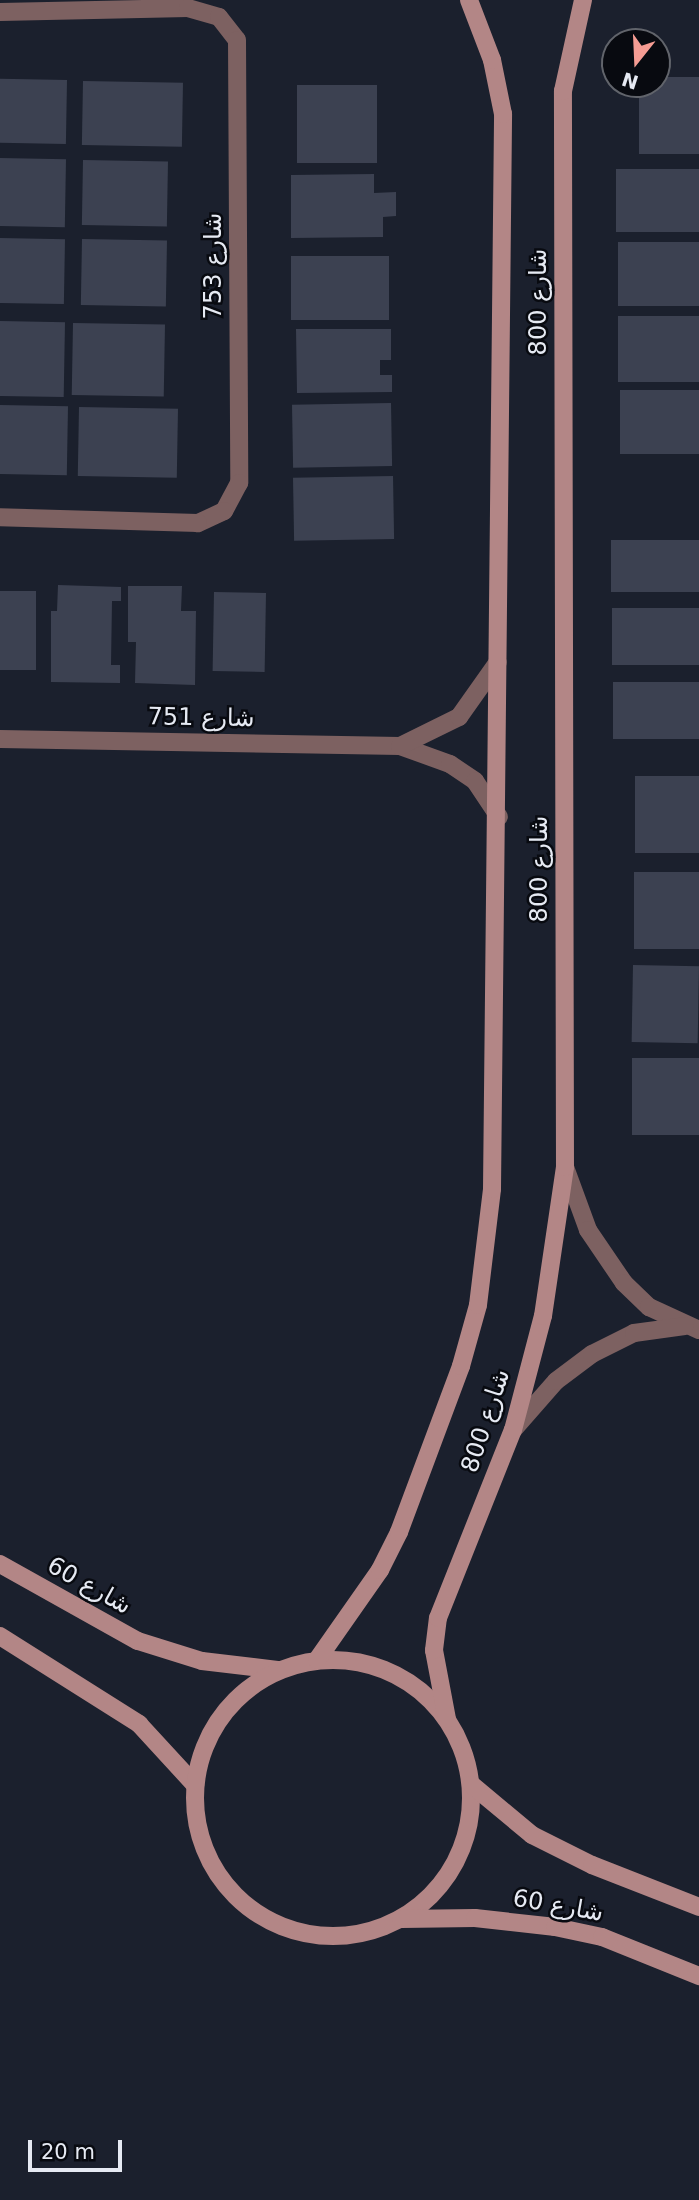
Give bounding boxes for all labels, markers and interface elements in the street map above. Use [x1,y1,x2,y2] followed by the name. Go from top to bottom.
[601,28,671,98] north arrow
[619,68,641,94] text: N
[200,213,228,319] street label: شارع 753
[525,249,553,355] street label: شارع 800
[147,703,255,733] street label: شارع 751
[526,816,554,922] street label: شارع 800
[456,1366,516,1476] street label: شارع 800
[42,1551,136,1621] street label: شارع 60
[510,1884,606,1928] street label: شارع 60
[32,2126,126,2170] scale bar
[41,2140,95,2164] text: 20 m

